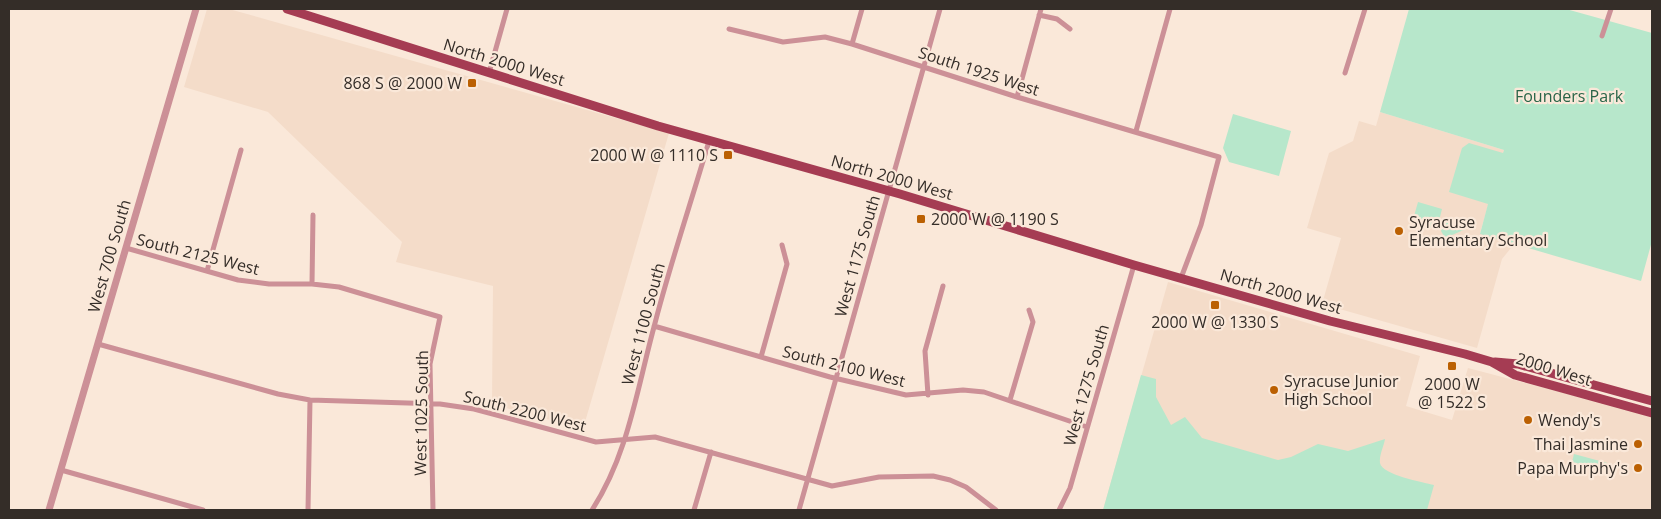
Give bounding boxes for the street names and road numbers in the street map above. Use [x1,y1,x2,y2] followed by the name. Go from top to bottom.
[441,33,568,91] street label: North 2000 West
[916,41,1042,101] street label: South 1925 West
[829,149,956,205] street label: North 2000 West
[829,193,885,319] street label: West 1175 South
[82,197,136,315] street label: West 700 South
[134,228,262,280] street label: South 2125 West
[616,260,670,388] street label: West 1100 South
[1218,263,1345,319] street label: North 2000 West
[1058,322,1114,448] street label: West 1275 South
[780,340,908,392] street label: South 2100 West
[1514,347,1595,391] street label: 2000 West
[409,350,433,476] street label: West 1025 South
[461,385,589,437] street label: South 2200 West

